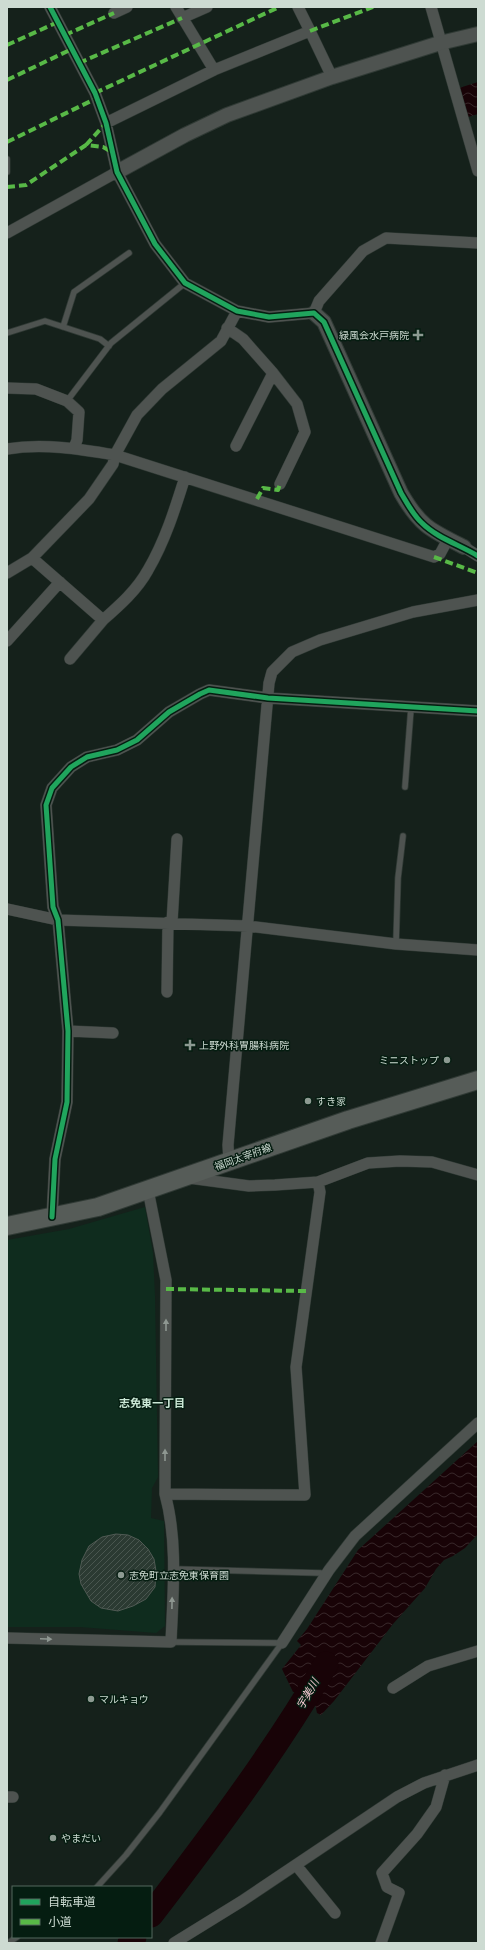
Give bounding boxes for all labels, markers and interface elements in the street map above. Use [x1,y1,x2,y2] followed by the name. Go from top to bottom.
[412,329,424,341] marker: 緑風会水戸病院
[339,330,409,341] place label: 緑風会水戸病院
[184,1039,196,1051] marker: 上野外科胃腸科病院
[199,1040,289,1051] place label: 上野外科胃腸科病院
[379,1055,439,1066] place label: ミニストップ
[442,1055,452,1065] marker: ミニストップ
[303,1096,313,1106] marker: すき家
[316,1096,346,1107] place label: すき家
[213,1142,273,1172] street label: 福岡太宰府線
[163,1318,169,1331] one-way arrow
[119,1397,185,1410] district label: 志免東一丁目
[162,1448,168,1461] one-way arrow
[116,1570,126,1580] marker: 志免町立志免東保育園
[129,1570,229,1581] place label: 志免町立志免東保育園
[169,1597,176,1609] one-way arrow
[40,1635,52,1642] one-way arrow
[294,1676,322,1712] water label: 宇美川
[86,1694,96,1704] marker: マルキョウ
[99,1694,149,1705] place label: マルキョウ
[48,1833,58,1843] marker: やまだい
[61,1833,101,1844] place label: やまだい
[12,1886,152,1938] legend
[48,1895,96,1909] text: 自転車道
[48,1915,72,1929] text: 小道

